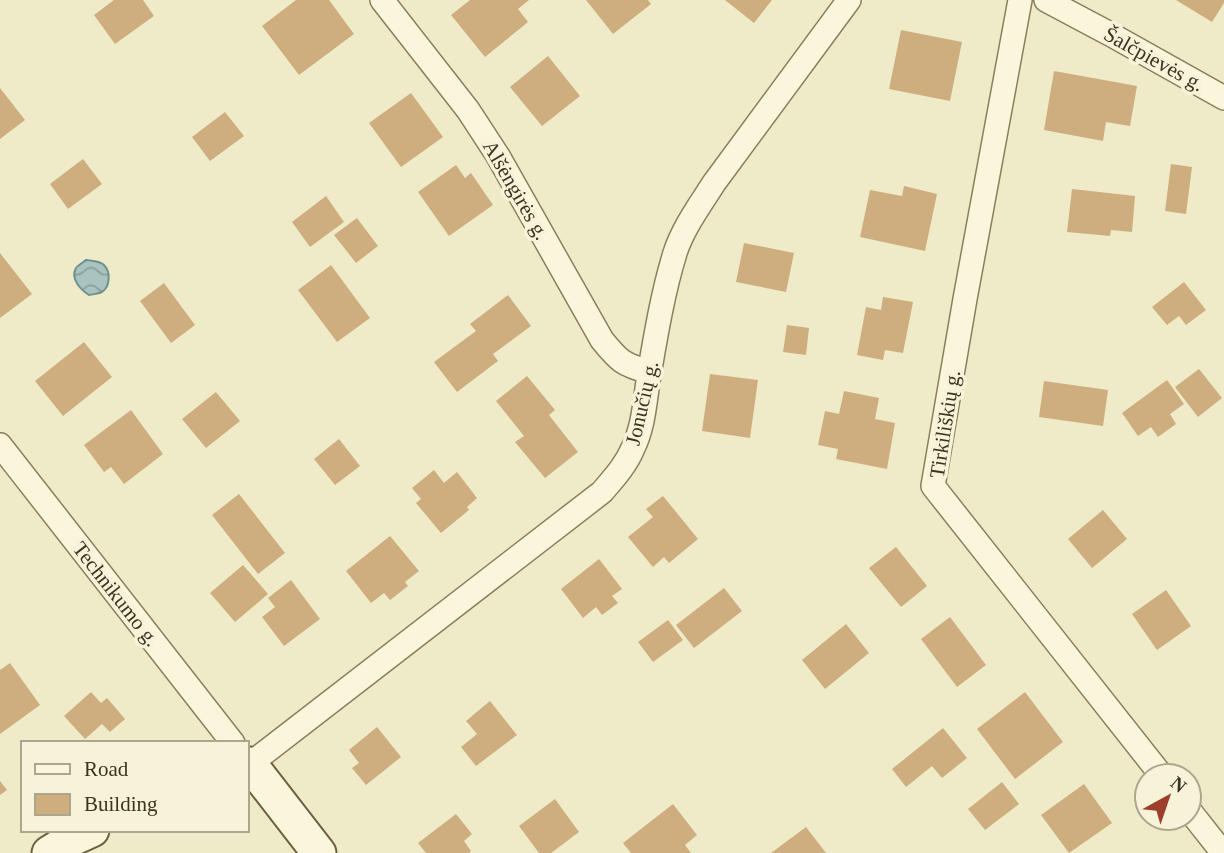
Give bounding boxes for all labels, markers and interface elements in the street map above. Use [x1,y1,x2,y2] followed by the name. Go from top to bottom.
[1100,22,1208,96] street label: Šalčpievės g.
[478,136,554,244] street label: Alšėngirės g.
[621,358,663,448] street label: Jonučių g.
[925,368,965,480] street label: Tirkiliškių g.
[68,537,164,651] street label: Technikumo g.
[21,741,248,832] legend
[84,757,129,781] text: Road
[1133,762,1203,832] north arrow
[1167,772,1191,797] text: N
[84,792,158,816] text: Building

